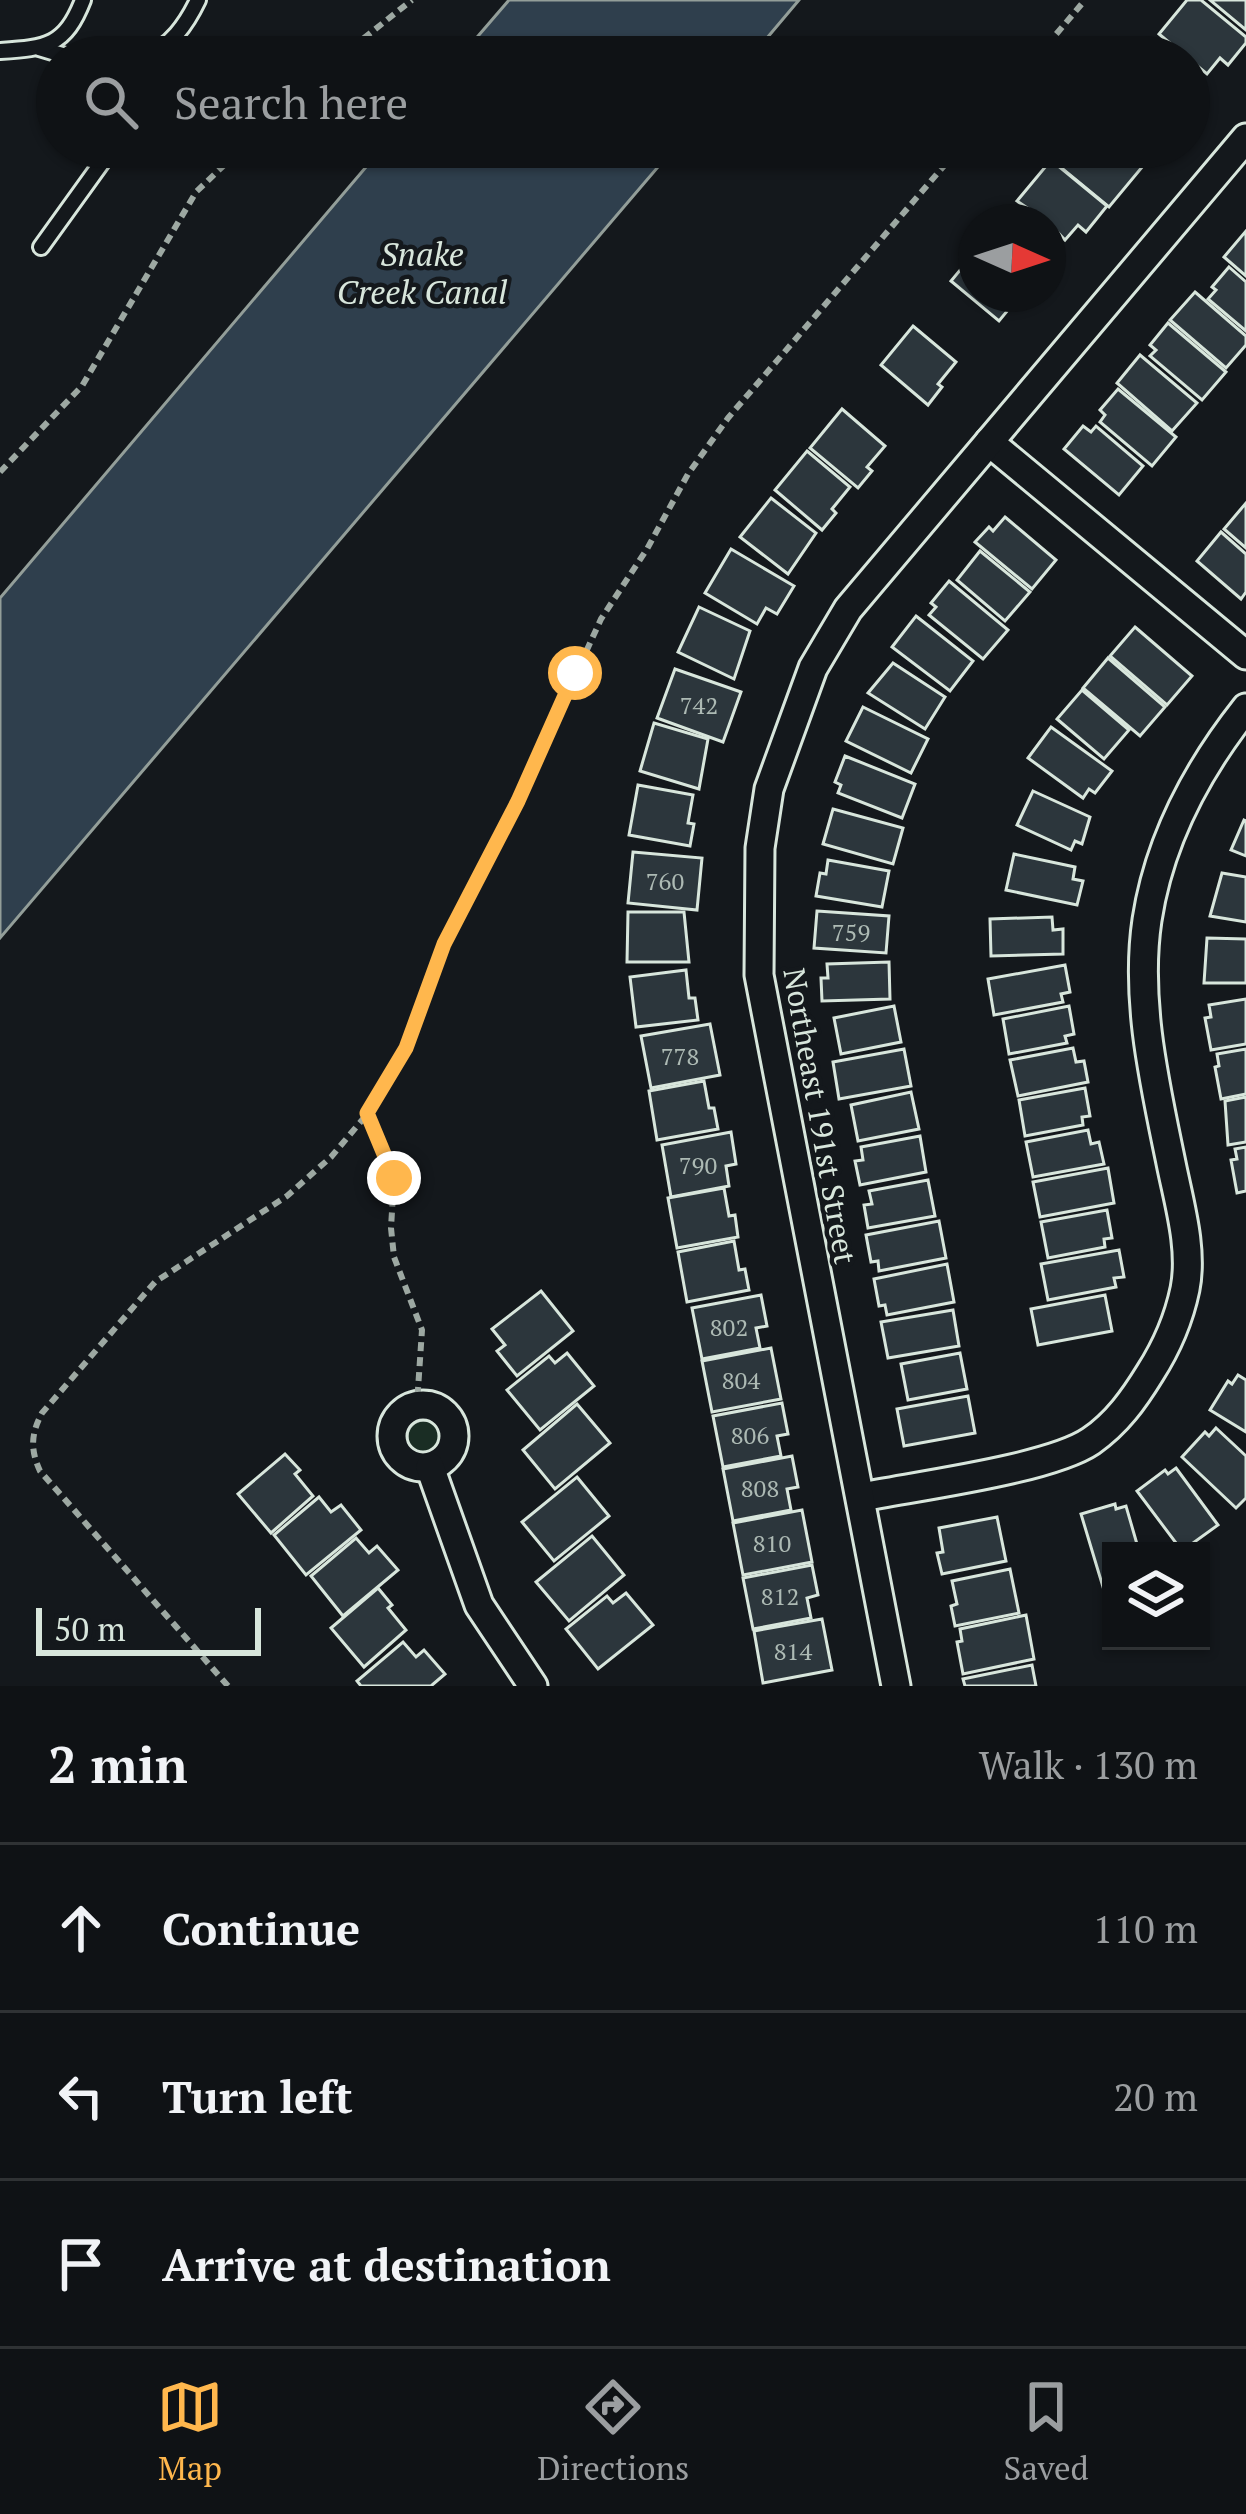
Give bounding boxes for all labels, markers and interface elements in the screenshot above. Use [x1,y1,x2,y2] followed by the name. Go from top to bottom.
[36,36,1210,168] search box
[78,69,144,135] icon: search
[174,72,408,132] text: Search here
[958,204,1066,312] north arrow
[337,232,507,313] water label: Snake Creek Canal
[548,646,602,700] route start
[680,689,718,721] house number: 742
[646,865,684,897] house number: 760
[832,916,870,948] house number: 759
[774,965,866,1267] street label: Northeast 191st Street
[661,1040,699,1072] house number: 778
[679,1149,717,1181] house number: 790
[367,1151,421,1205] route end
[710,1311,748,1343] house number: 802
[722,1364,760,1396] house number: 804
[731,1419,769,1451] house number: 806
[741,1472,779,1504] house number: 808
[753,1527,791,1559] house number: 810
[1102,1542,1210,1650] map controls
[1102,1542,1210,1650] button: layers
[761,1580,799,1612] house number: 812
[36,1602,261,1655] scale bar
[54,1607,126,1650] text: 50 m
[774,1635,812,1667] house number: 814
[48,1730,188,1798] text: 2 min
[979,1738,1198,1790] text: Walk · 130 m
[48,1895,114,1961] icon: ahead
[162,1898,360,1958] text: Continue
[1093,1902,1198,1954] text: 110 m
[48,2063,114,2129] icon: left
[162,2066,353,2126] text: Turn left
[1113,2070,1198,2122] text: 20 m
[48,2231,114,2297] icon: arrive
[162,2234,611,2294] text: Arrive at destination
[157,2374,223,2489] tab: Map
[537,2374,689,2489] tab: Directions
[1004,2374,1089,2489] tab: Saved

